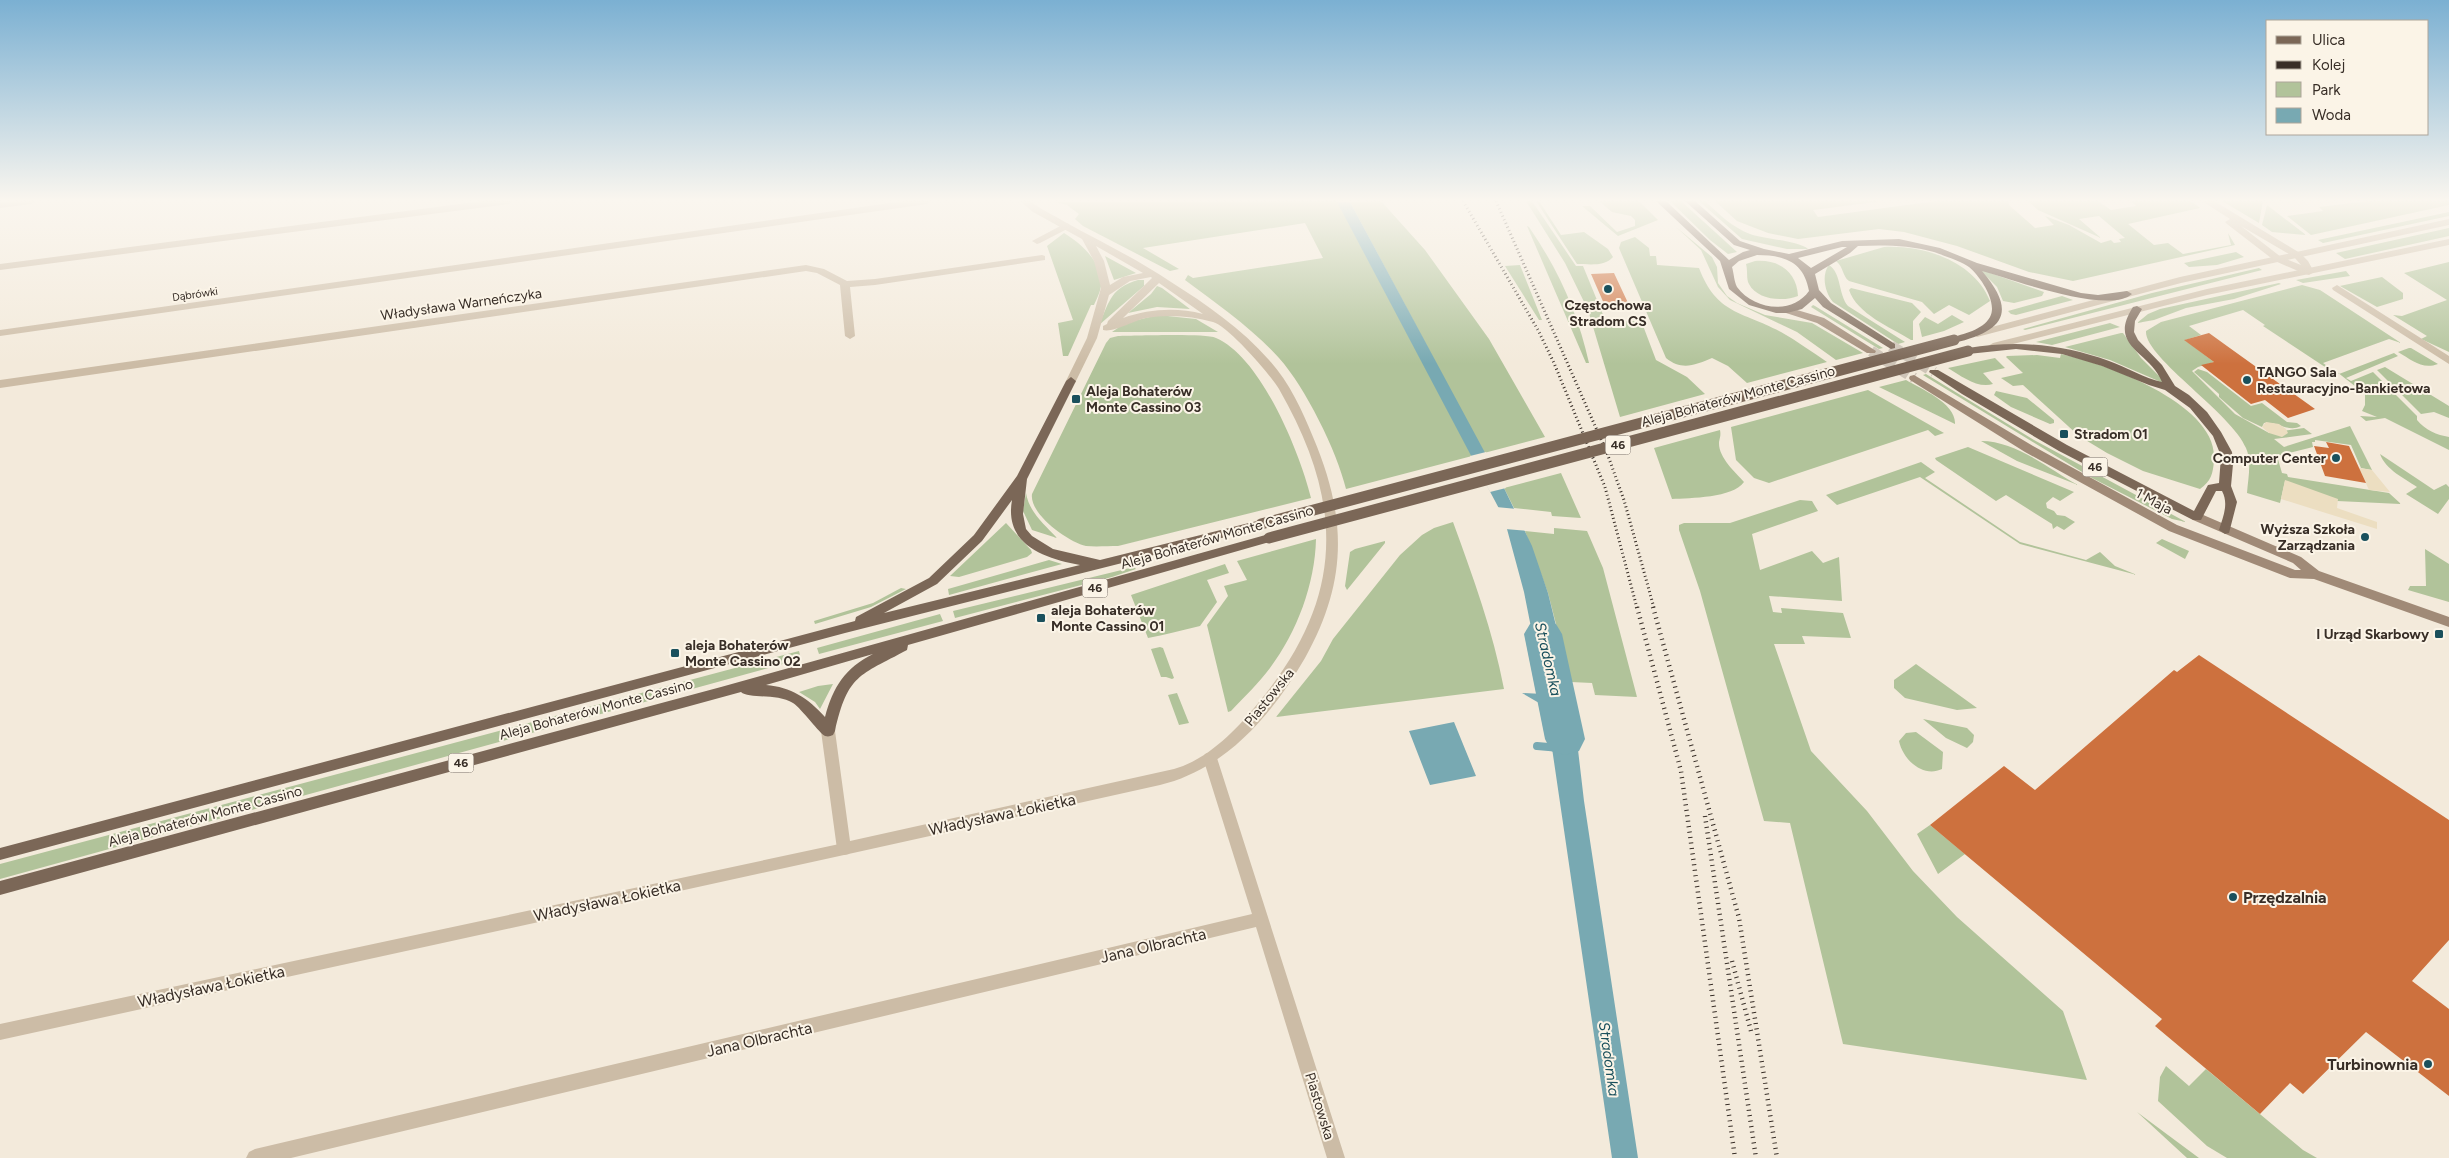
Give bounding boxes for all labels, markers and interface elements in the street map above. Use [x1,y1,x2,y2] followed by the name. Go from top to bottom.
[2266,20,2429,135] legend
[2312,31,2345,49] text: Ulica
[2312,56,2345,74] text: Kolej
[2312,81,2341,99] text: Park
[2312,106,2351,124] text: Woda
[1602,283,1614,295] marker: Częstochowa Stradom CS
[171,285,219,304] street label: Dąbrówki
[379,285,543,324] street label: Władysława Warneńczyka
[1564,297,1652,330] place label: Częstochowa Stradom CS
[1639,362,1837,431] street label: Aleja Bohaterów Monte Cassino
[2257,364,2430,397] place label: TANGO Sala Restauracyjno-Bankietowa
[2241,374,2253,386] marker: TANGO Sala Restauracyjno-Bankietowa
[1086,383,1201,416] place label: Aleja Bohaterów Monte Cassino 03
[1070,393,1082,405] marker: Aleja Bohaterów Monte Cassino 03
[2074,426,2148,443] place label: Stradom 01
[2058,428,2070,440] marker: Stradom 01
[1606,436,1630,454] road number: 46
[2213,450,2327,467] place label: Computer Center
[2330,452,2342,464] marker: Computer Center
[2082,458,2108,477] road number: 46
[2132,485,2175,518] street label: 1 Maja
[1119,502,1316,573] street label: Aleja Bohaterów Monte Cassino
[2261,521,2355,554] place label: Wyższa Szkoła Zarządzania
[2359,531,2371,543] marker: Wyższa Szkoła Zarządzania
[1082,578,1108,598] road number: 46
[1051,602,1164,635] place label: aleja Bohaterów Monte Cassino 01
[1035,612,1047,624] marker: aleja Bohaterów Monte Cassino 01
[1531,620,1565,698] water label: Stradomka
[2316,626,2430,643] place label: I Urząd Skarbowy
[2433,628,2445,640] marker: I Urząd Skarbowy
[685,637,801,670] place label: aleja Bohaterów Monte Cassino 02
[669,647,681,659] marker: aleja Bohaterów Monte Cassino 02
[1241,665,1298,730] street label: Piastowska
[497,675,695,744] street label: Aleja Bohaterów Monte Cassino
[448,754,474,772] road number: 46
[106,782,304,851] street label: Aleja Bohaterów Monte Cassino
[927,790,1077,839] street label: Władysława Łokietka
[532,876,682,925] street label: Władysława Łokietka
[2243,888,2327,907] place label: Przędzalnia
[2227,891,2239,903] marker: Przędzalnia
[1098,924,1208,967] street label: Jana Olbrachta
[136,962,286,1011] street label: Władysława Łokietka
[704,1018,814,1061] street label: Jana Olbrachta
[1595,1021,1623,1098] water label: Stradomka
[2327,1055,2418,1074] place label: Turbinownia
[2422,1058,2434,1070] marker: Turbinownia
[1301,1070,1338,1142] street label: Piastowska

